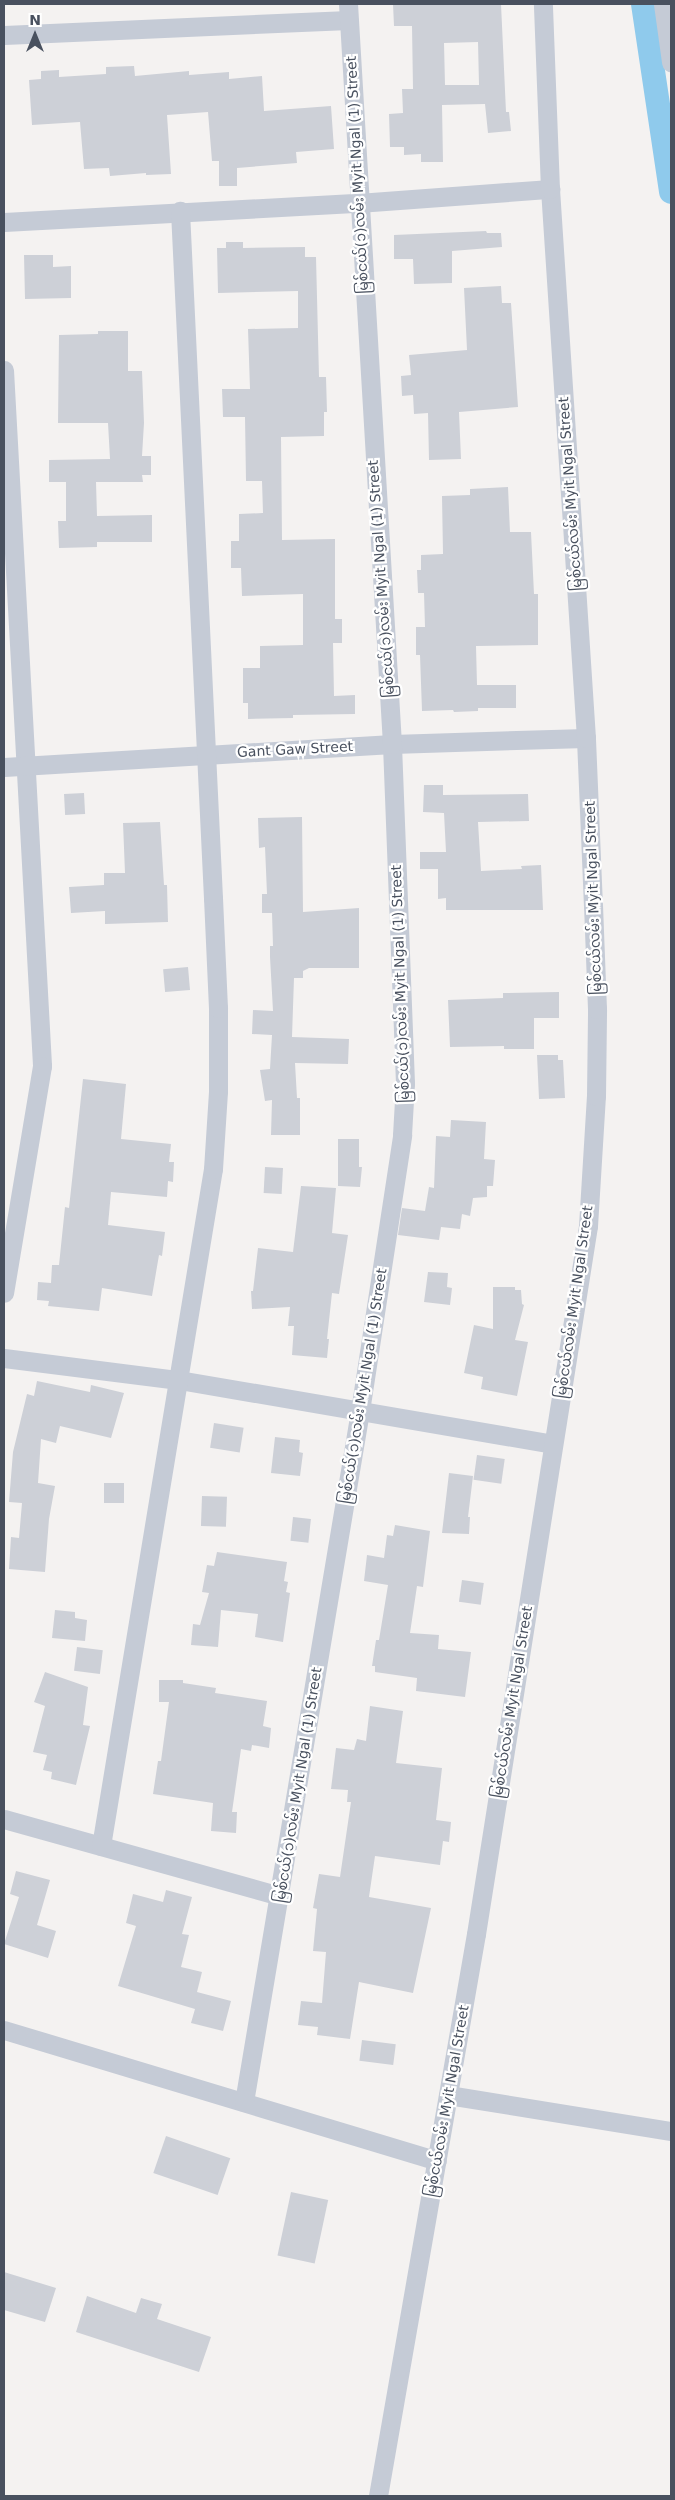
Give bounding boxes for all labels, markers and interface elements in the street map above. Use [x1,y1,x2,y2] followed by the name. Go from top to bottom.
[10,10,60,60] north arrow
[29,12,41,28] text: N
[342,56,372,294] street label: မြစ်ငယ်(၁)လမ်း Myit Ngal (1) Street
[555,396,585,592] street label: မြစ်ငယ်လမ်း Myit Ngal Street
[364,459,398,699] street label: မြစ်ငယ်(၁)လမ်း Myit Ngal (1) Street
[237,738,353,760] street label: Gant Gaw Street
[581,801,605,995] street label: မြစ်ငယ်လမ်း Myit Ngal Street
[387,865,413,1103] street label: မြစ်ငယ်(၁)လမ်း Myit Ngal (1) Street
[552,1205,596,1399] street label: မြစ်ငယ်လမ်း Myit Ngal Street
[336,1267,390,1505] street label: မြစ်ငယ်(၁)လမ်း Myit Ngal (1) Street
[488,1605,536,1799] street label: မြစ်ငယ်လမ်း Myit Ngal Street
[271,1666,325,1904] street label: မြစ်ငယ်(၁)လမ်း Myit Ngal (1) Street
[422,2004,472,2198] street label: မြစ်ငယ်လမ်း Myit Ngal Street

